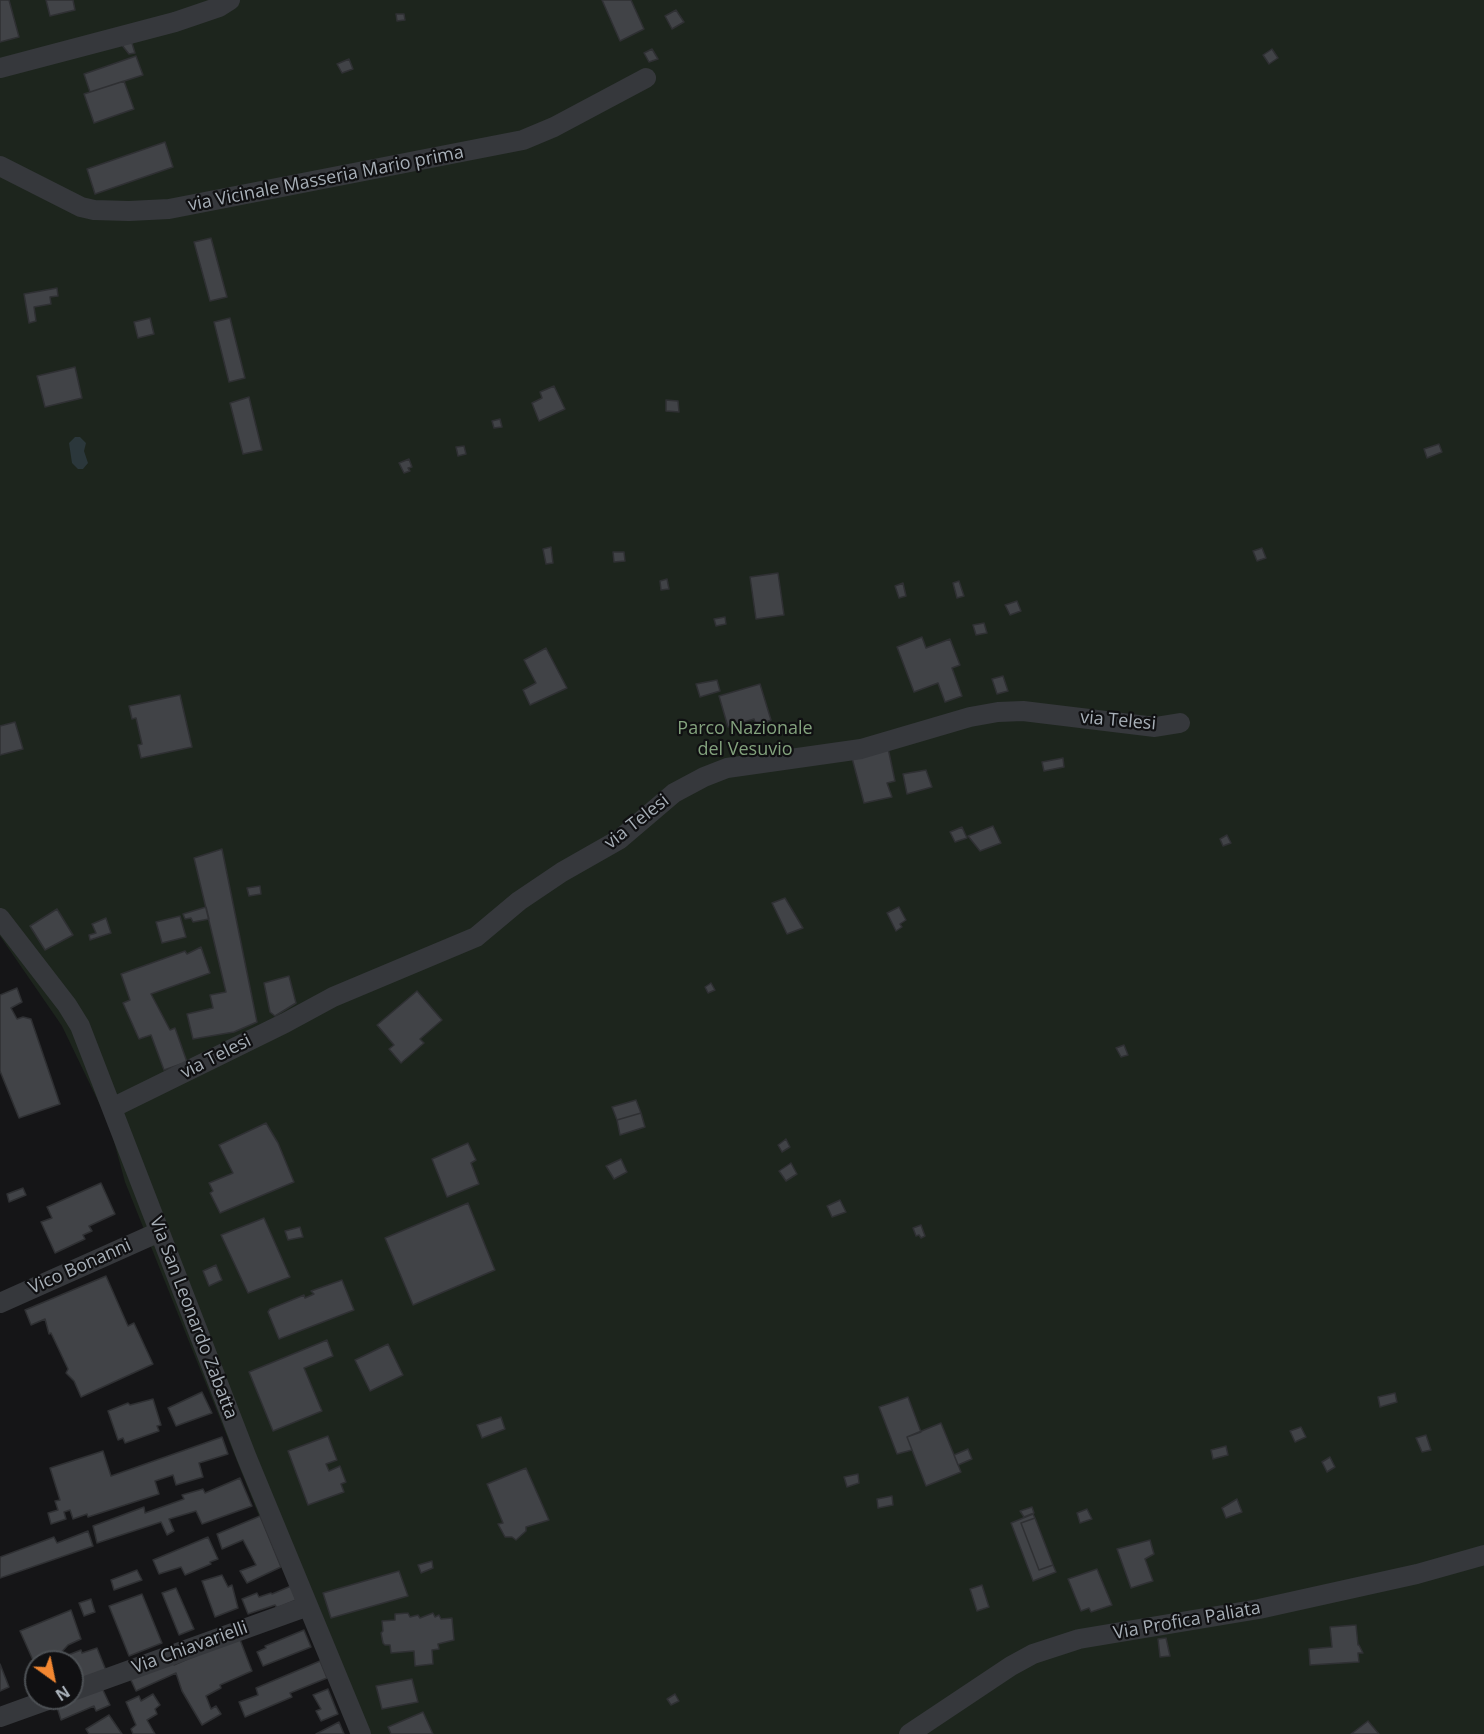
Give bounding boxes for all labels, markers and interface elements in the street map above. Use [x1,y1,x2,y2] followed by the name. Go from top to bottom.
[186,142,466,216] street label: via Vicinale Masseria Mario prima
[1079,707,1157,735] street label: via Telesi
[677,718,813,760] park label: Parco Nazionale del Vesuvio
[600,790,674,854] street label: via Telesi
[177,1030,255,1084] street label: via Telesi
[144,1214,242,1422] street label: Via San Leonardo Zabatta
[26,1235,134,1299] street label: Vico Bonanni
[1112,1597,1262,1645] street label: Via Profica Paliata
[129,1617,251,1679] street label: Via Chiavarielli
[24,1650,84,1710] north arrow
[51,1681,74,1706] text: N

